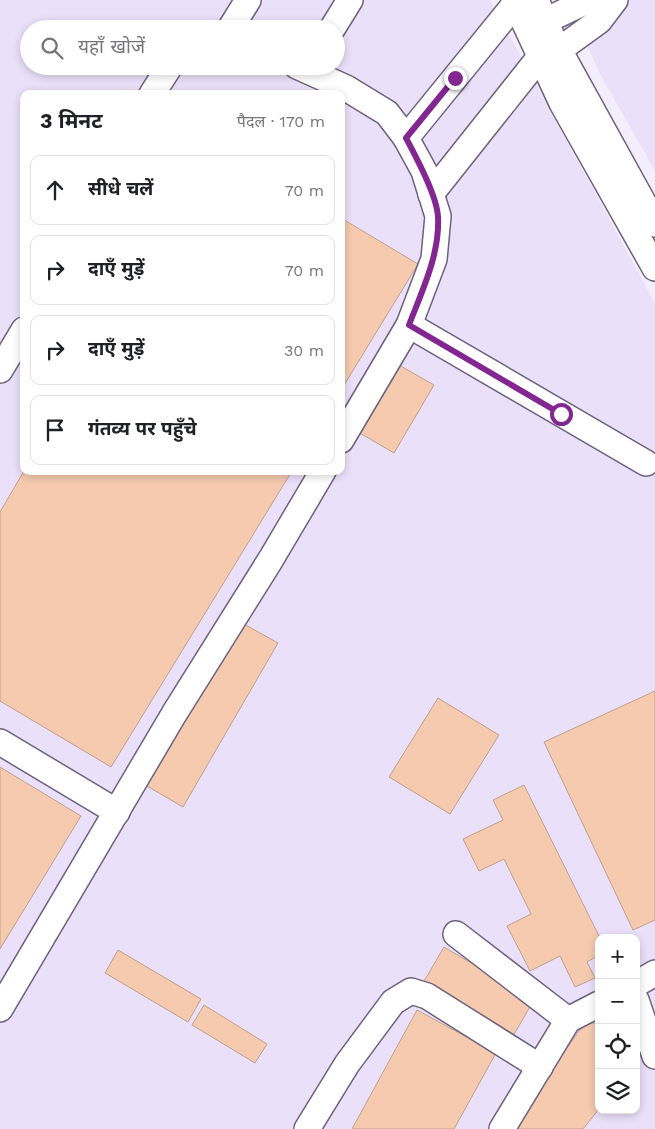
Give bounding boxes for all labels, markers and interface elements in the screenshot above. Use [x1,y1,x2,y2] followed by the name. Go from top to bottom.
[20,20,345,75] search box
[38,34,66,62] icon: search
[78,35,145,58] text: यहाँ खोजें
[444,67,467,90] route end
[40,108,103,133] text: 3 मिनट
[237,112,325,131] text: पैदल · 170 m
[41,176,69,204] icon: ahead
[88,177,153,200] text: सीधे चलें
[285,181,324,200] text: 70 m
[41,256,69,284] icon: right
[88,257,144,280] text: दाएँ मुड़ें
[285,261,324,280] text: 70 m
[41,336,69,364] icon: right
[88,337,144,360] text: दाएँ मुड़ें
[284,341,324,360] text: 30 m
[550,403,573,426] route start
[41,416,69,444] icon: arrive
[88,417,197,440] text: गंतव्य पर पहुँचे
[595,934,640,1114] map controls
[595,934,640,979] button: +
[595,979,640,1024] button: −
[595,1024,640,1069] button: locate
[595,1069,640,1114] button: layers

